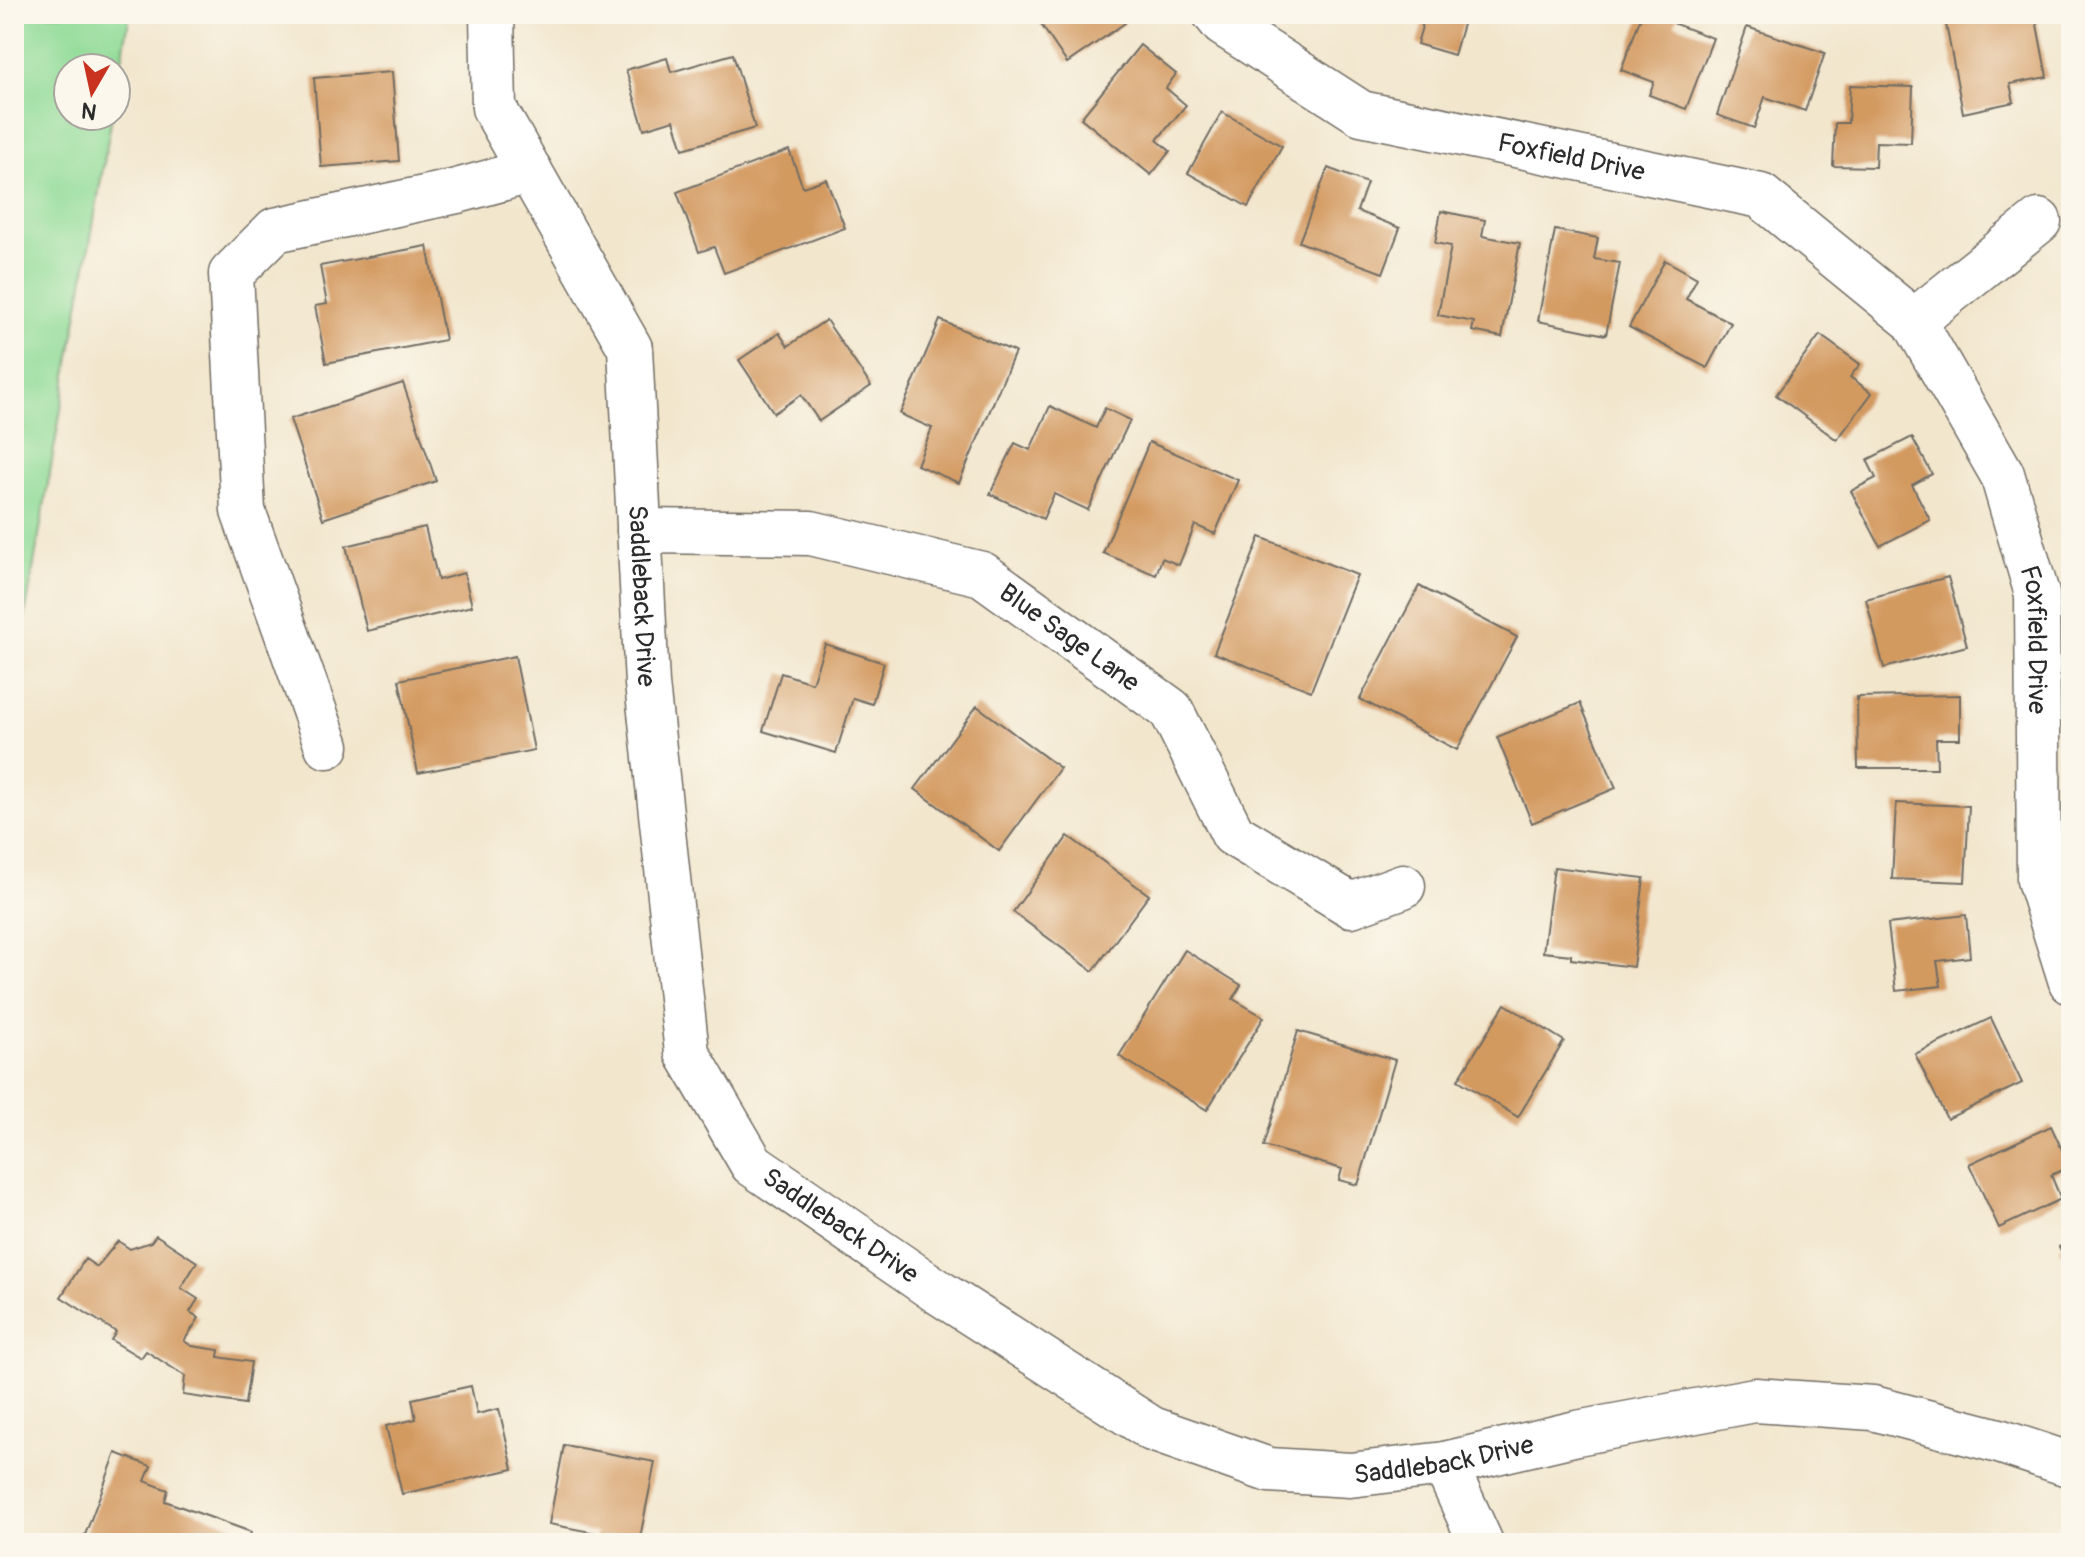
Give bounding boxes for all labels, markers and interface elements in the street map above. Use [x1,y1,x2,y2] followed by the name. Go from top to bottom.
[52,52,132,132] north arrow
[79,96,99,126] text: N
[1495,127,1648,189] street label: Foxfield Drive
[621,504,662,688] street label: Saddleback Drive
[2012,562,2053,714] street label: Foxfield Drive
[993,577,1146,699] street label: Blue Sage Lane
[756,1161,925,1291] street label: Saddleback Drive
[1352,1429,1537,1491] street label: Saddleback Drive

